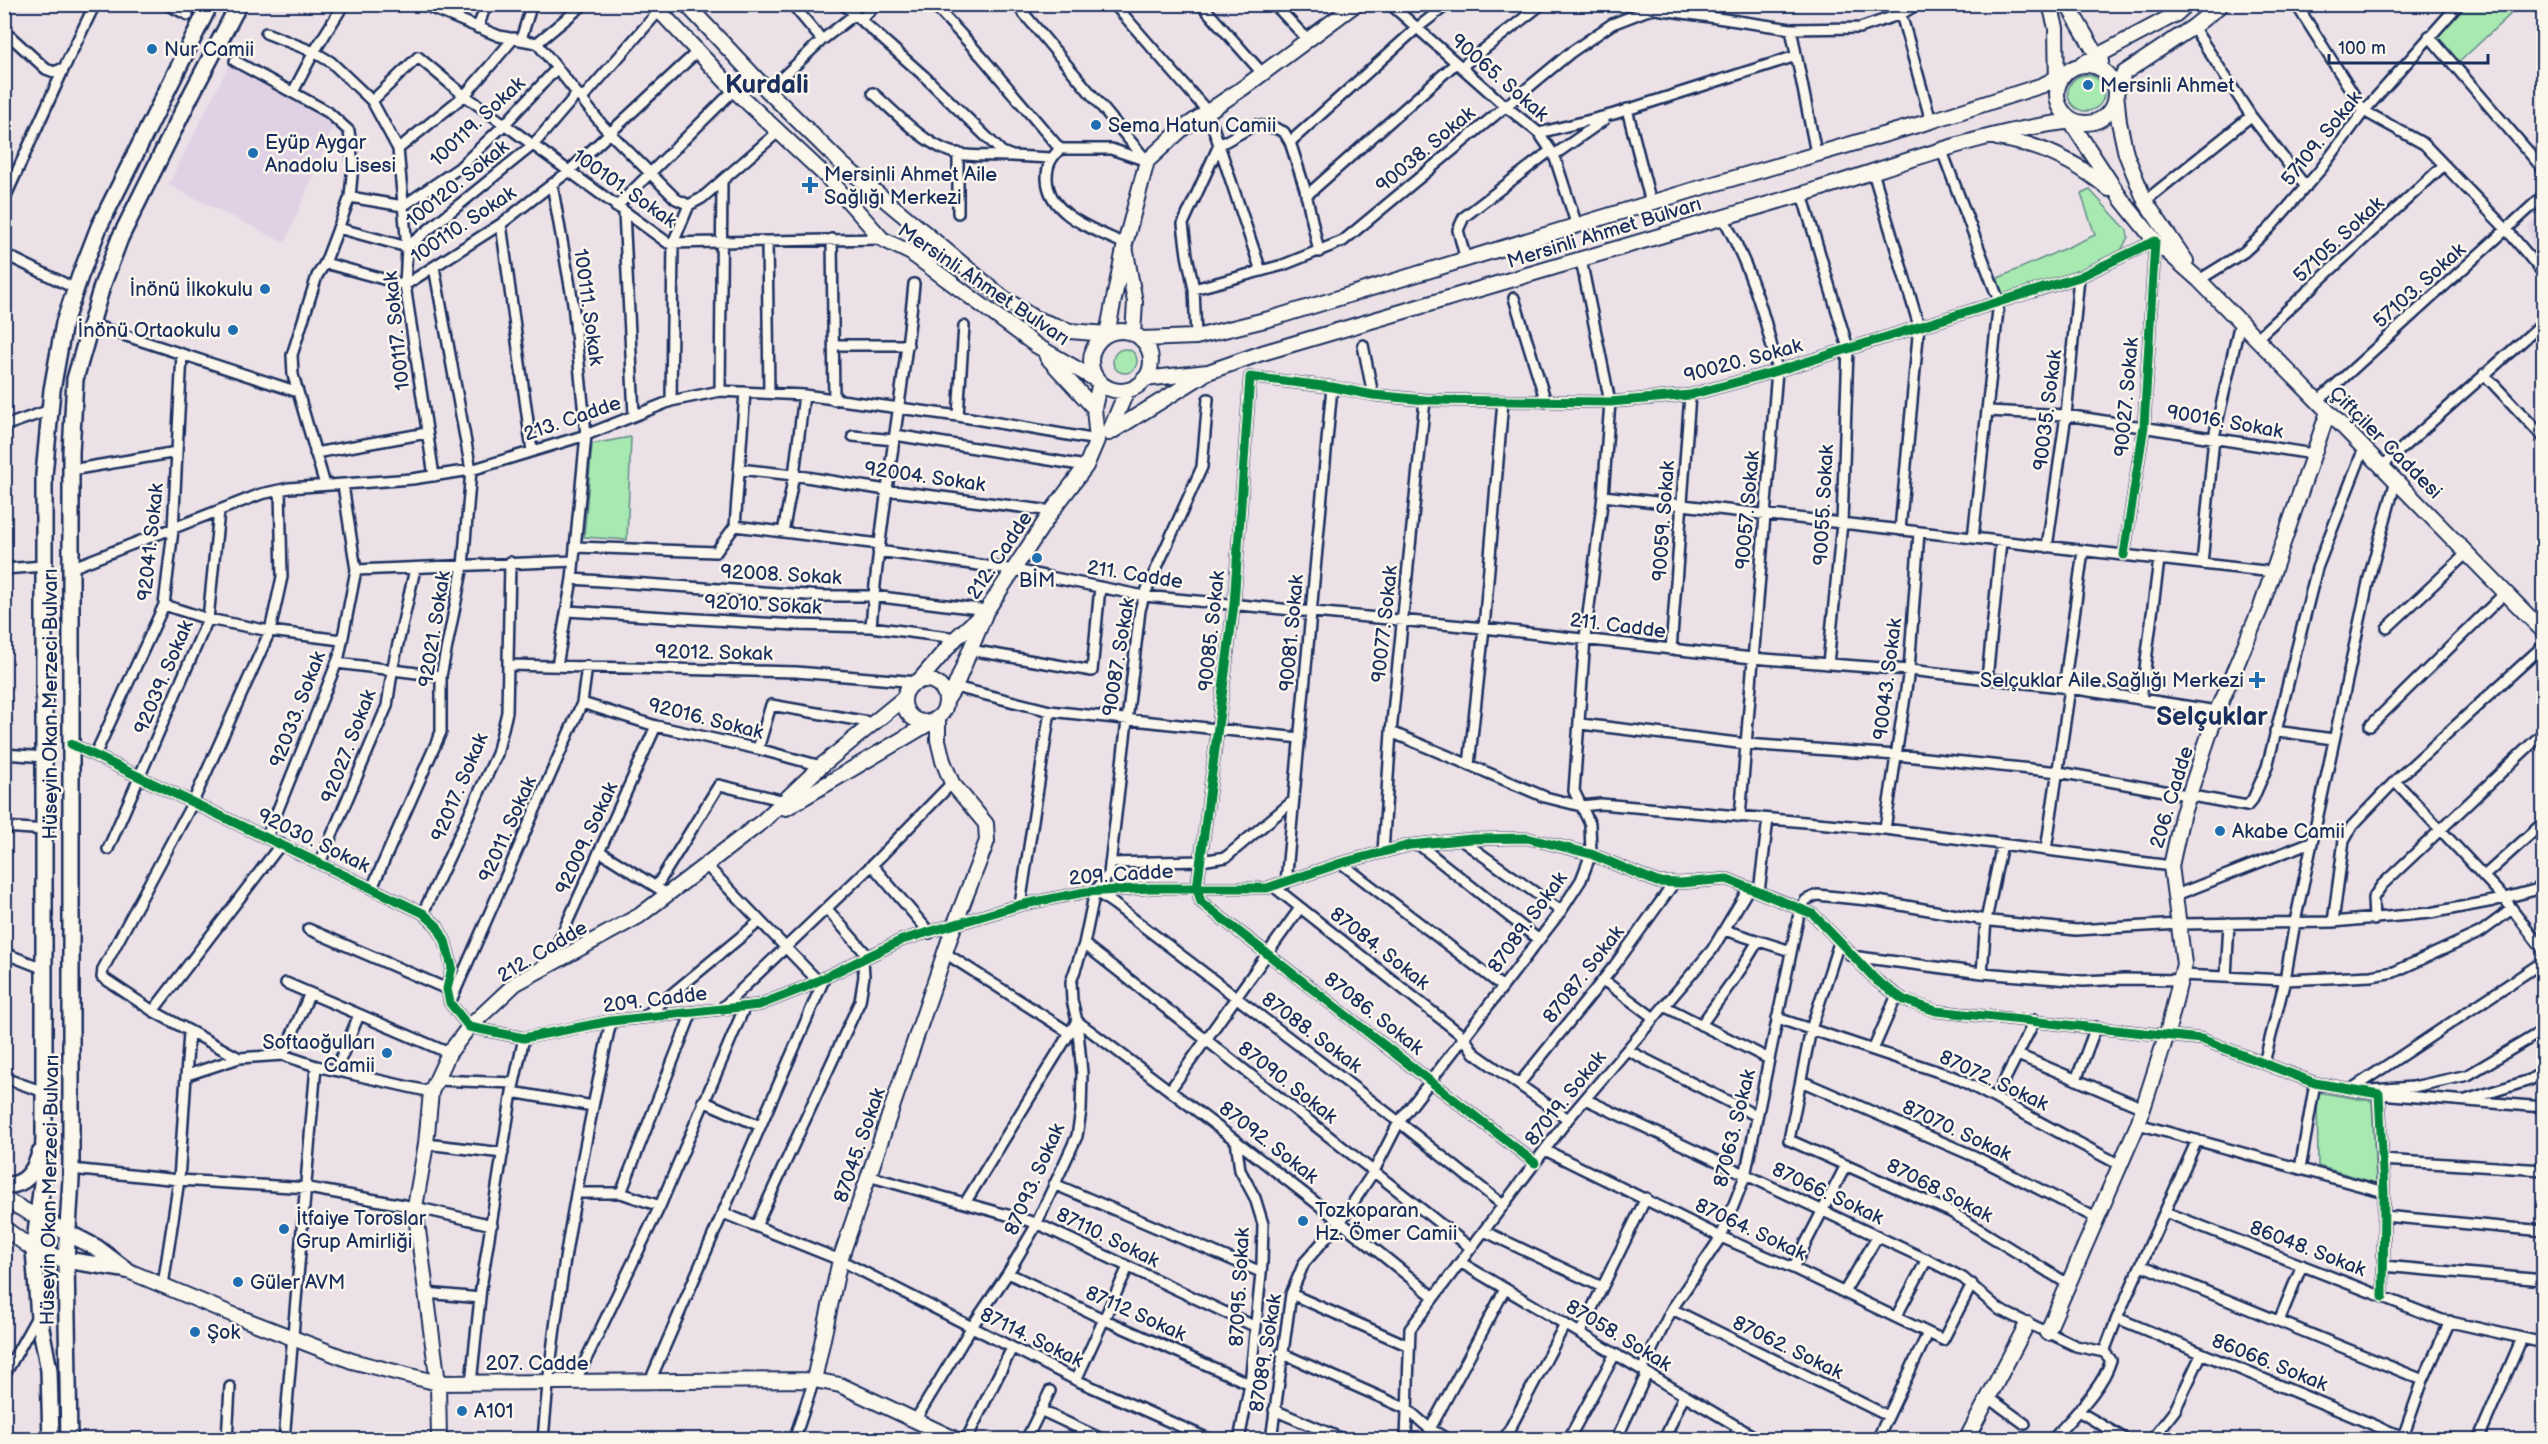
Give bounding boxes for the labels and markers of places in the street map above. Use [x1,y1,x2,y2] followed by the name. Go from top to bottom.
[164,38,254,62] place label: Nur Camii
[145,42,159,56] marker: Nur Camii
[2100,74,2235,98] place label: Mersinli Ahmet
[2081,78,2095,92] marker: Mersinli Ahmet
[1108,114,1276,138] place label: Sema Hatun Camii
[1089,118,1103,132] marker: Sema Hatun Camii
[265,131,396,178] place label: Eyüp Aygar Anadolu Lisesi
[246,146,260,160] marker: Eyüp Aygar Anadolu Lisesi
[824,163,997,210] place label: Mersinli Ahmet Aile Sağlığı Merkezi
[801,176,819,194] marker: Mersinli Ahmet Aile Sağlığı Merkezi
[129,277,253,302] place label: İnönü İlkokulu
[258,282,272,296] marker: İnönü İlkokulu
[78,318,221,343] place label: İnönü Ortaokulu
[226,323,240,337] marker: İnönü Ortaokulu
[1030,551,1044,565] marker: BİM
[1019,568,1055,593] place label: BİM
[1980,669,2244,693] place label: Selçuklar Aile Sağlığı Merkezi
[2248,671,2266,689] marker: Selçuklar Aile Sağlığı Merkezi
[2232,820,2345,844] place label: Akabe Camii
[2213,824,2227,838] marker: Akabe Camii
[262,1031,375,1078] place label: Softaoğulları Camii
[380,1046,394,1060] marker: Softaoğulları Camii
[1315,1199,1457,1246] place label: Tozkoparan Hz. Ömer Camii
[296,1206,427,1254] place label: İtfaiye Toroslar Grup Amirliği
[1296,1214,1310,1228] marker: Tozkoparan Hz. Ömer Camii
[277,1222,291,1236] marker: İtfaiye Toroslar Grup Amirliği
[250,1271,345,1295] place label: Güler AVM
[231,1275,245,1289] marker: Güler AVM
[207,1321,240,1345] place label: Şok
[188,1325,202,1339] marker: Şok
[474,1400,513,1424] place label: A101
[455,1404,469,1418] marker: A101

